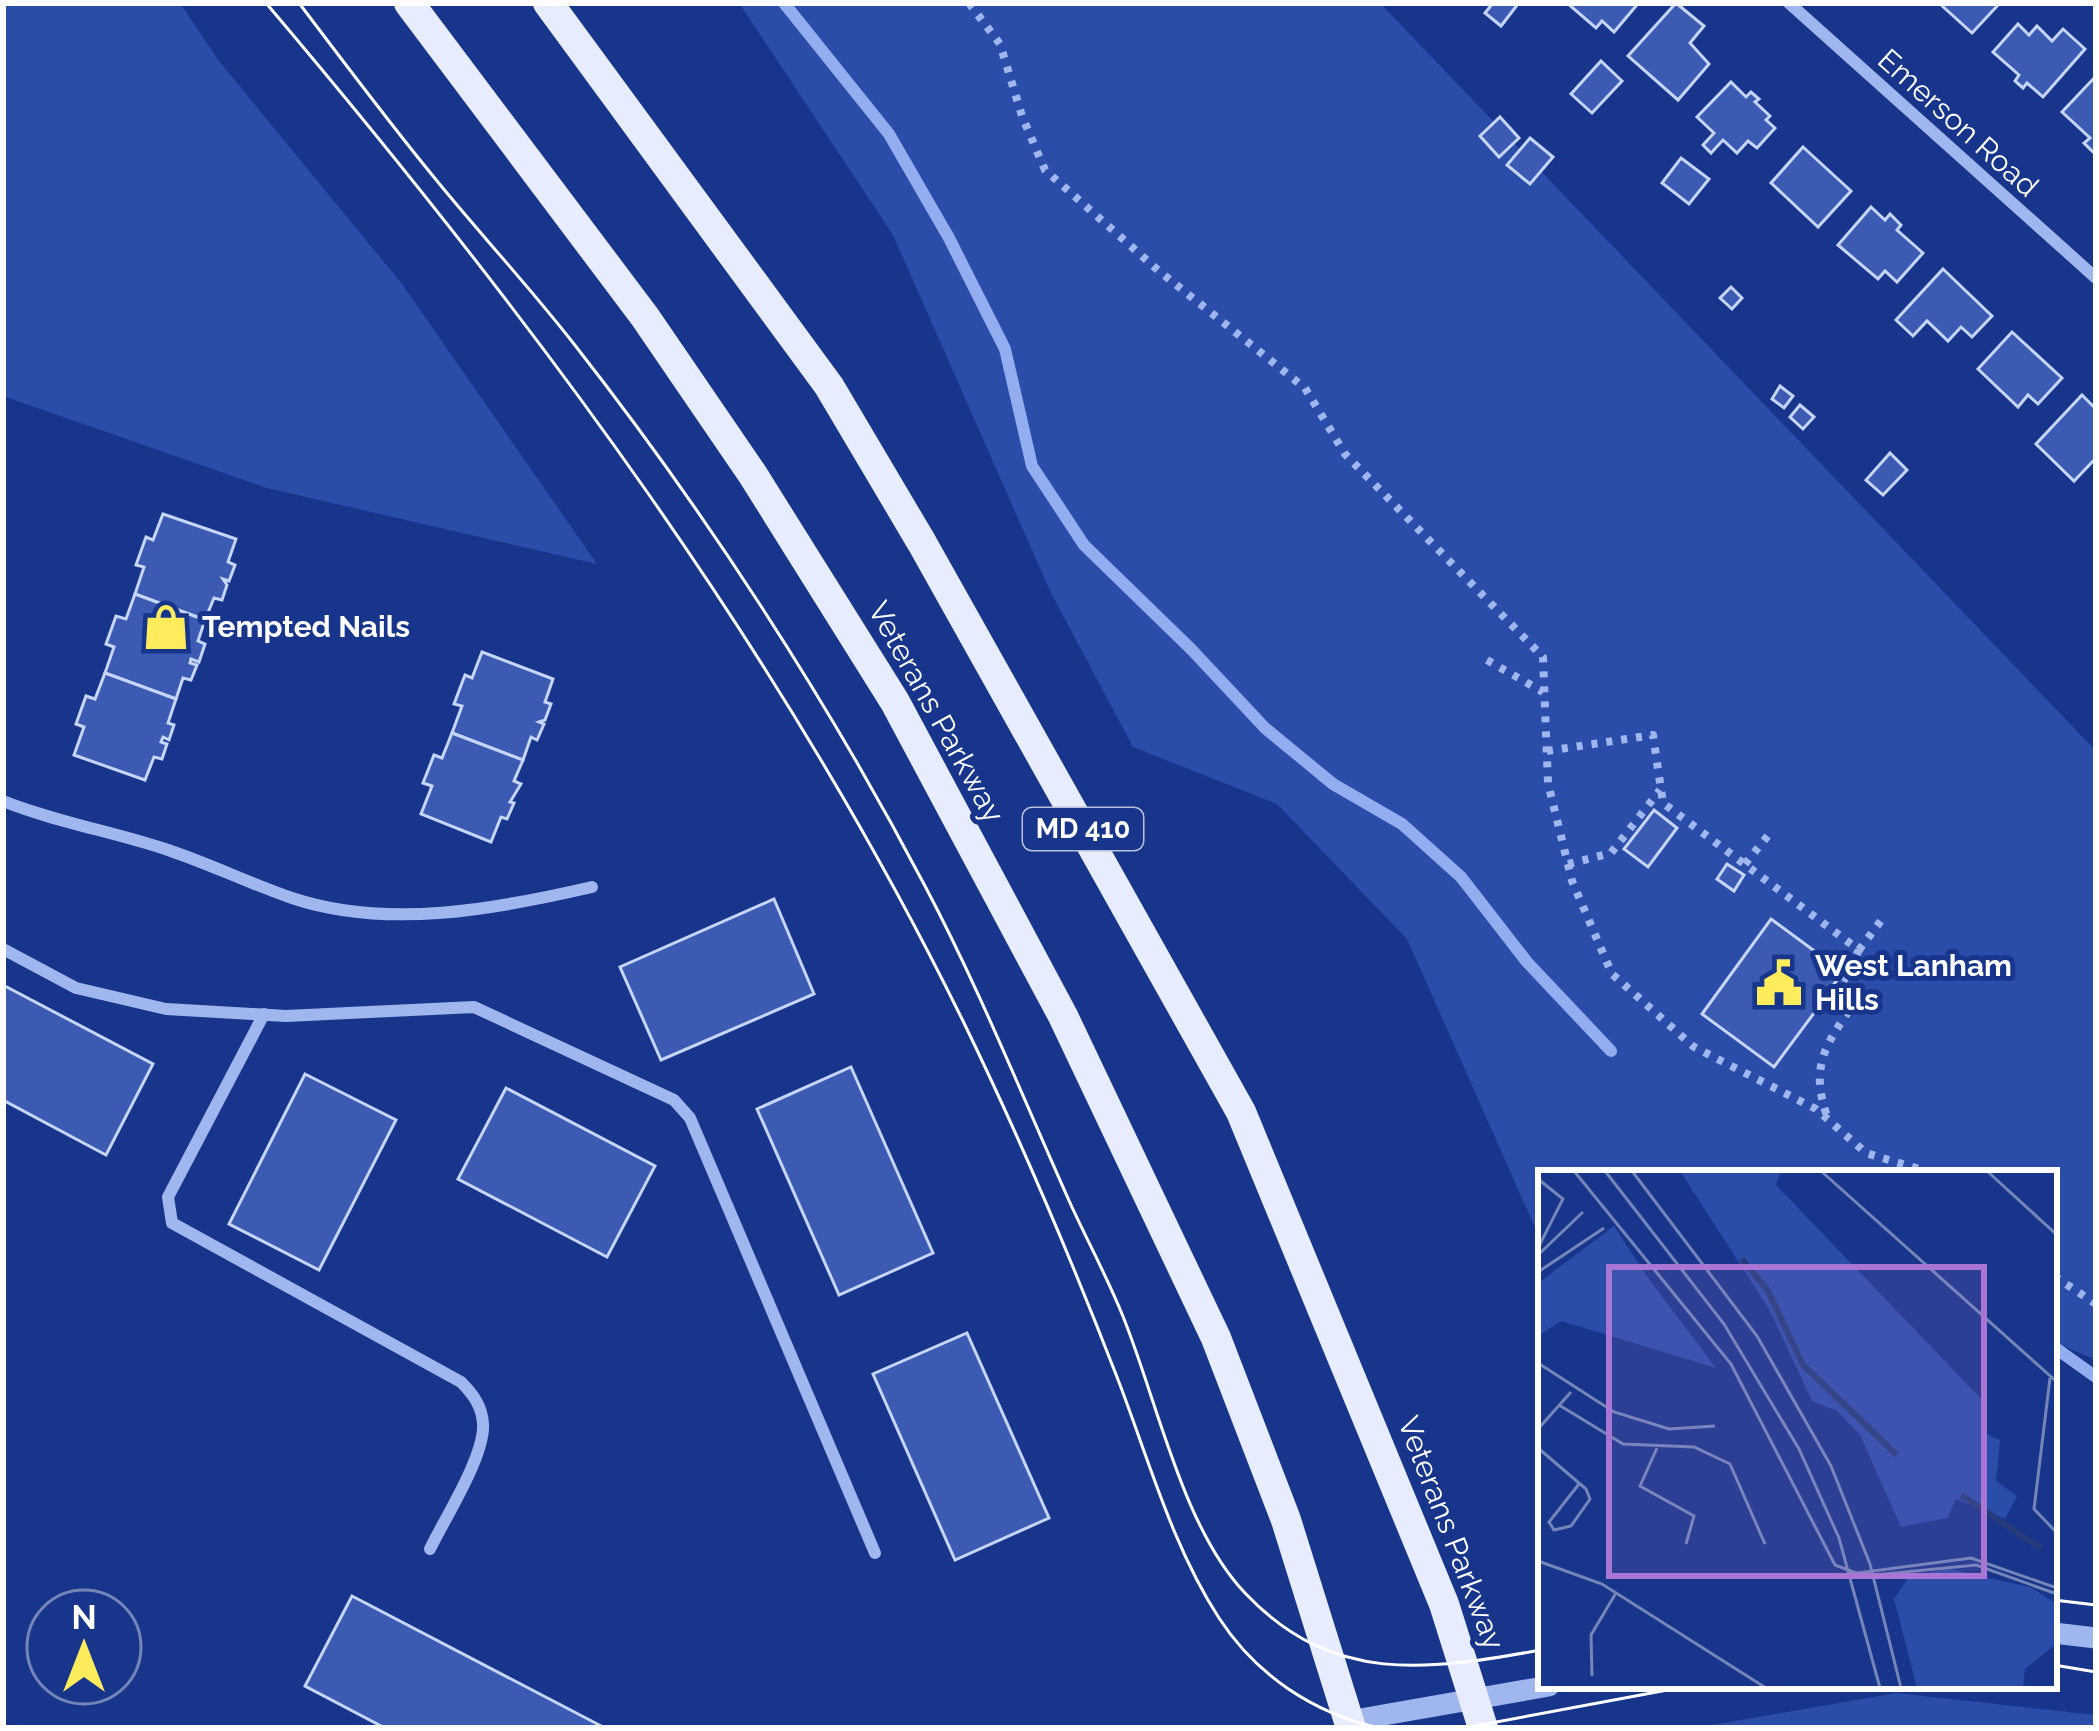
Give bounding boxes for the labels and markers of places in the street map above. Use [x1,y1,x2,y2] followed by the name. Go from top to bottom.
[141,602,191,652] shop icon: Tempted Nails
[202,609,410,644] place label: Tempted Nails
[1815,948,2012,1017] place label: West Lanham Hills
[1754,958,1804,1008] public building icon: West Lanham Hills

